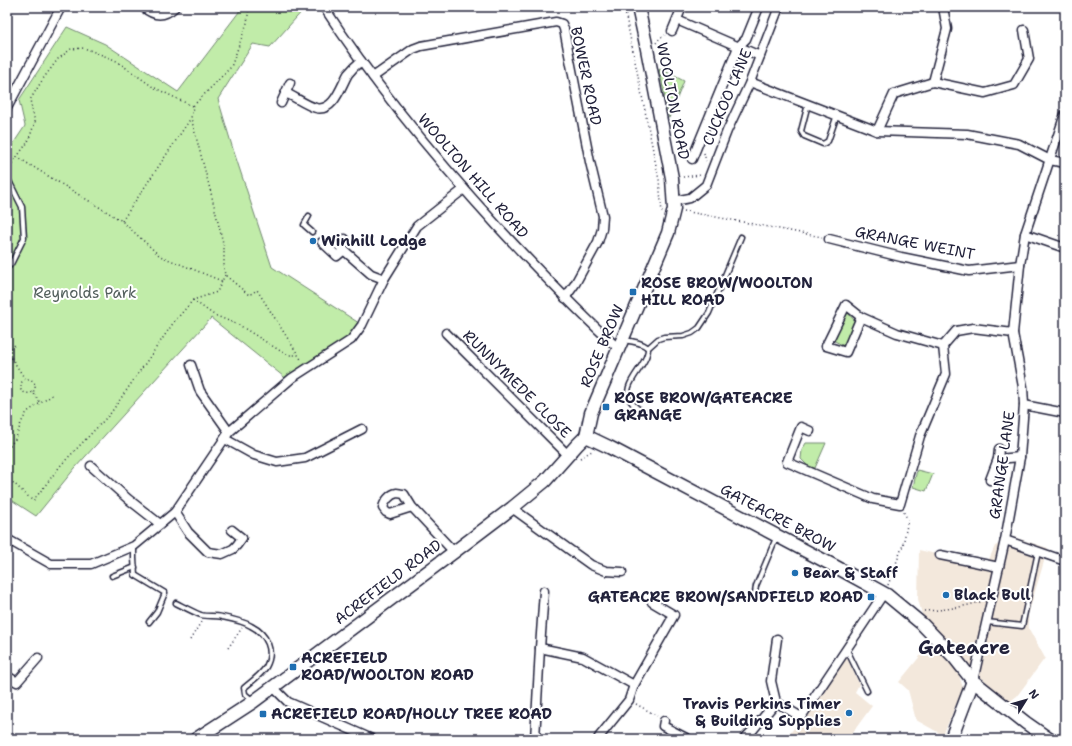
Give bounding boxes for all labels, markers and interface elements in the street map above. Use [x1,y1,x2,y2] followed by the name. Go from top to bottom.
[566,25,606,127] street label: BOWER ROAD
[652,41,694,162] street label: WOOLTON ROAD
[698,45,756,149] street label: CUCKOO LANE
[413,109,533,243] street label: WOOLTON HILL ROAD
[853,222,977,264] street label: GRANGE WEINT
[321,231,427,251] place label: Winhill Lodge
[308,236,318,246] marker: Winhill Lodge
[641,273,813,310] place label: ROSE BROW/WOOLTON HILL ROAD
[33,283,137,303] park label: Reynolds Park
[628,287,638,297] marker: ROSE BROW/WOOLTON HILL ROAD
[576,301,628,391] street label: ROSE BROW
[459,326,575,442] street label: RUNNYMEDE CLOSE
[614,388,793,425] place label: ROSE BROW/GATEACRE GRANGE
[601,402,611,412] marker: ROSE BROW/GATEACRE GRANGE
[985,410,1019,520] street label: GRANGE LANE
[717,479,839,557] street label: GATEACRE BROW
[330,535,446,629] street label: ACREFIELD ROAD
[803,563,899,583] place label: Bear & Staff
[790,568,800,578] marker: Bear & Staff
[954,585,1030,605] place label: Black Bull
[588,587,863,607] place label: GATEACRE BROW/SANDFIELD ROAD
[941,590,951,600] marker: Black Bull
[866,592,876,602] marker: GATEACRE BROW/SANDFIELD ROAD
[918,635,1010,660] district label: Gateacre
[301,648,474,685] place label: ACREFIELD ROAD/WOOLTON ROAD
[288,662,298,672] marker: ACREFIELD ROAD/WOOLTON ROAD
[1006,680,1046,720] north arrow
[1025,686,1042,703] text: N
[683,694,841,731] place label: Travis Perkins Timer & Building Supplies
[271,704,552,724] place label: ACREFIELD ROAD/HOLLY TREE ROAD
[844,708,854,718] marker: Travis Perkins Timer & Building Supplies
[258,709,268,719] marker: ACREFIELD ROAD/HOLLY TREE ROAD

